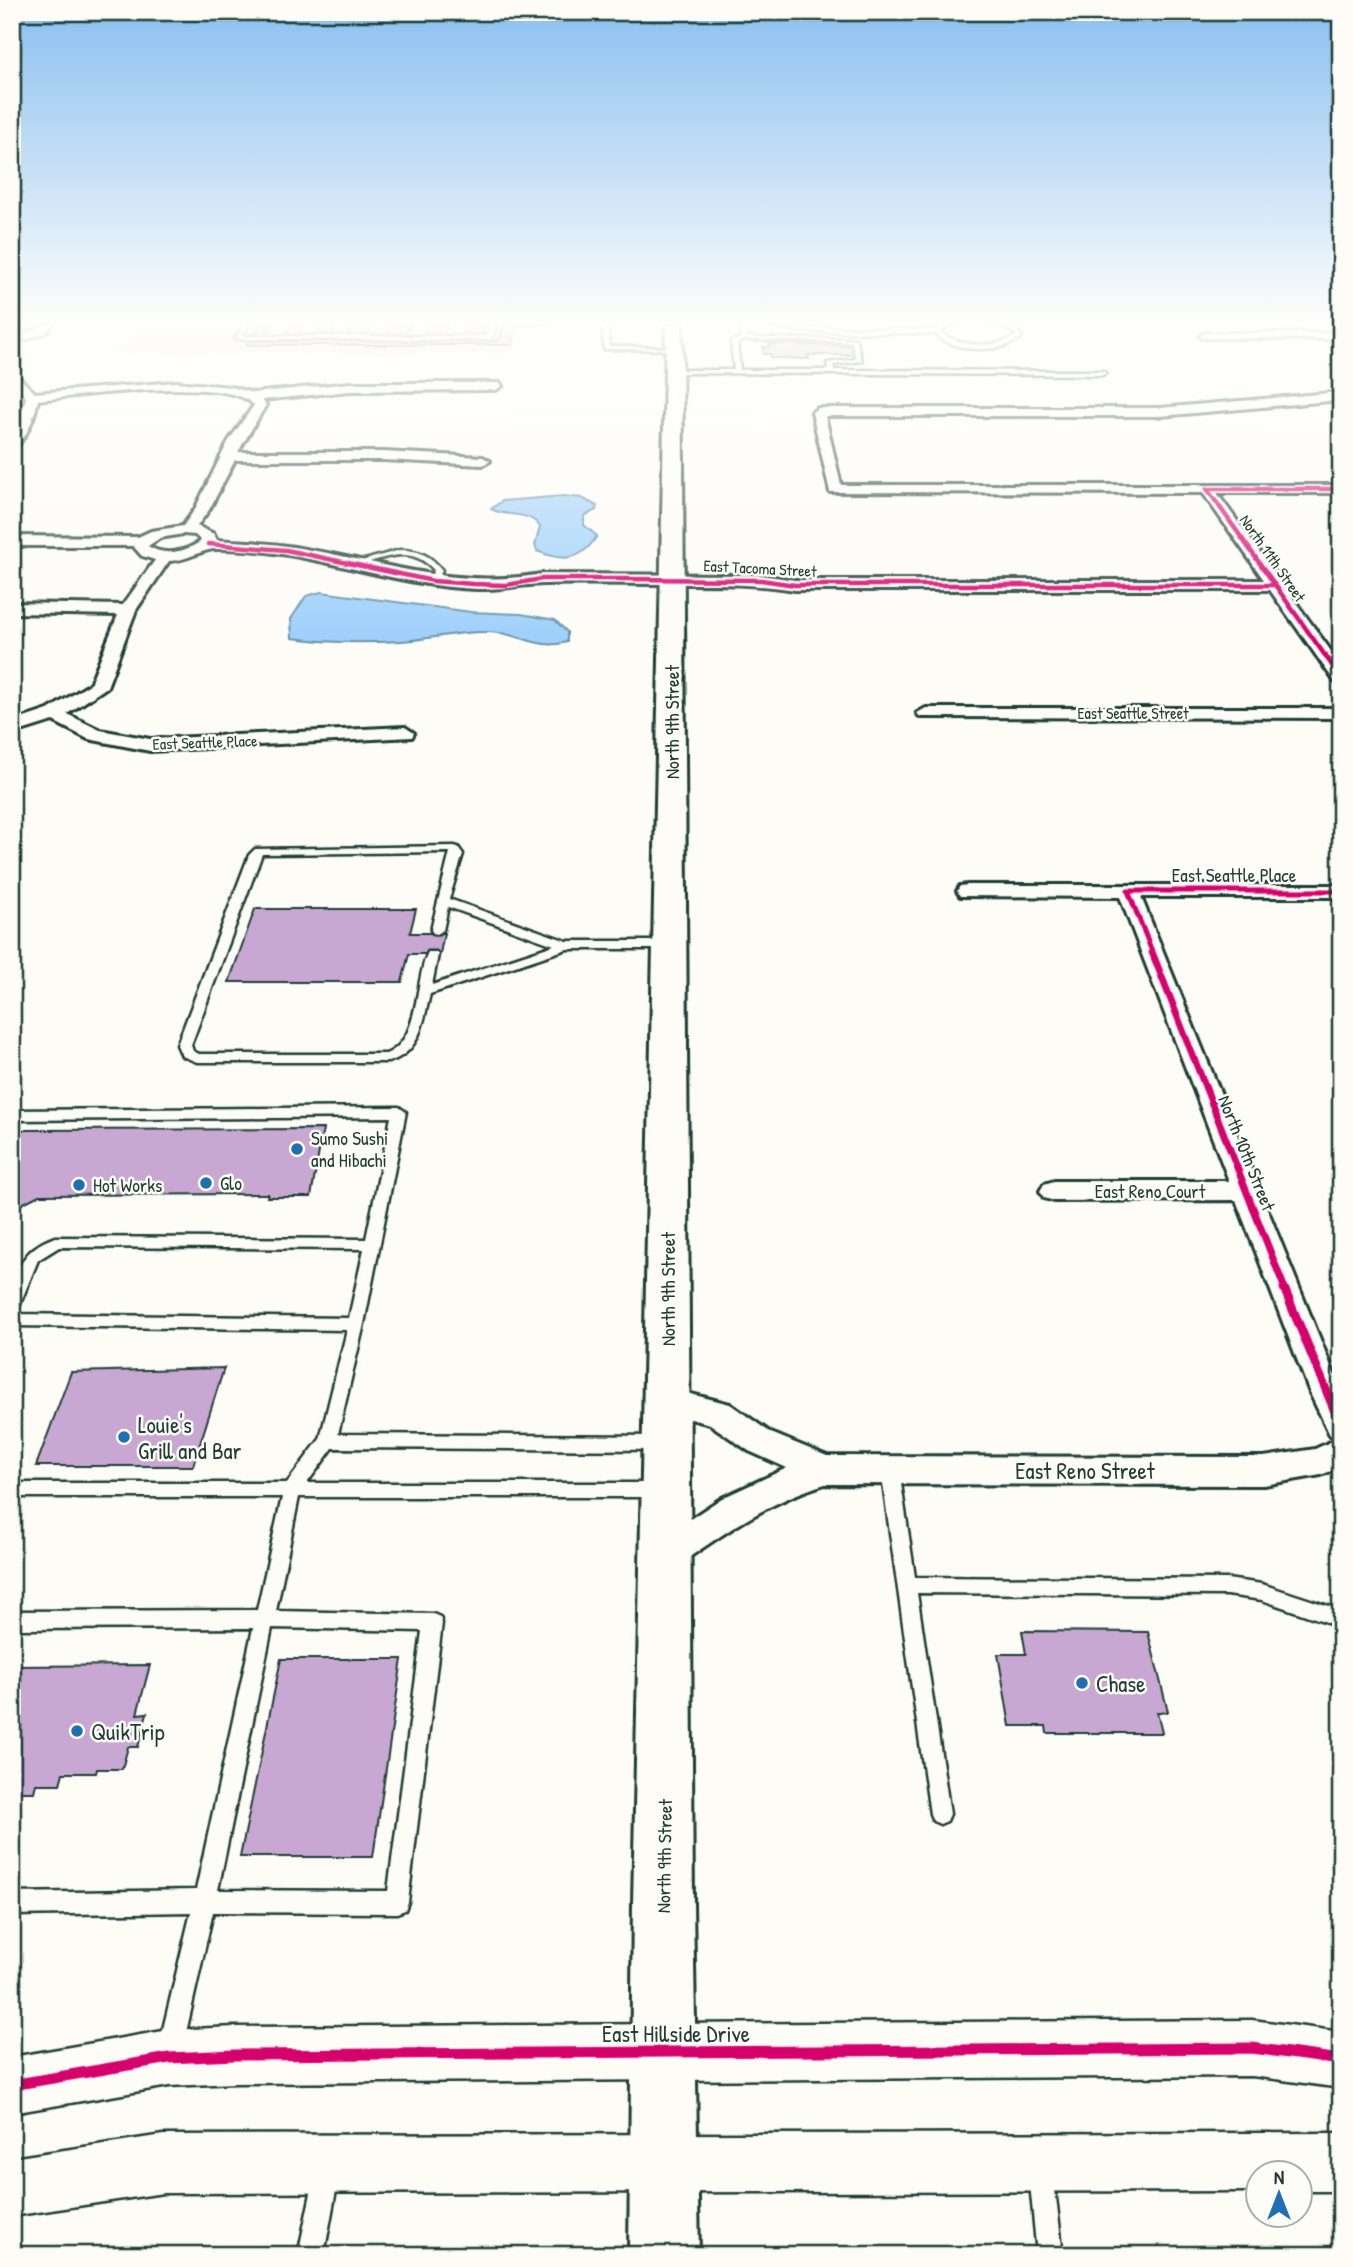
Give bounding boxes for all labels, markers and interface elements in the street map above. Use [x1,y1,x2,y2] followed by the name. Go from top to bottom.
[1235,510,1311,606] street label: North 11th Street
[703,554,818,582] street label: East Tacoma Street
[659,665,685,779] street label: North 9th Street
[1077,702,1189,724] street label: East Seattle Street
[152,729,258,755] street label: East Seattle Place
[1172,862,1297,888] street label: East Seattle Place
[1212,1091,1282,1215] street label: North 10th Street
[311,1125,388,1173] place label: Sumo Sushi and Hibachi
[289,1141,305,1157] marker: Sumo Sushi and Hibachi
[220,1170,242,1196] place label: Glo
[93,1172,162,1198] place label: Hot Works
[198,1175,214,1191] marker: Glo
[71,1177,87,1193] marker: Hot Works
[1095,1178,1206,1204] street label: East Reno Court
[655,1232,681,1346] street label: North 9th Street
[138,1409,242,1466] place label: Louie's Grill and Bar
[116,1429,132,1445] marker: Louie's Grill and Bar
[1015,1455,1156,1486] street label: East Reno Street
[1096,1668,1145,1699] place label: Chase
[1074,1675,1090,1691] marker: Chase
[91,1716,165,1747] place label: QuikTrip
[69,1723,85,1739] marker: QuikTrip
[650,1798,678,1913] street label: North 9th Street
[602,2018,750,2049] street label: East Hillside Drive
[1244,2158,1314,2228] north arrow
[1274,2164,1284,2190] text: N

